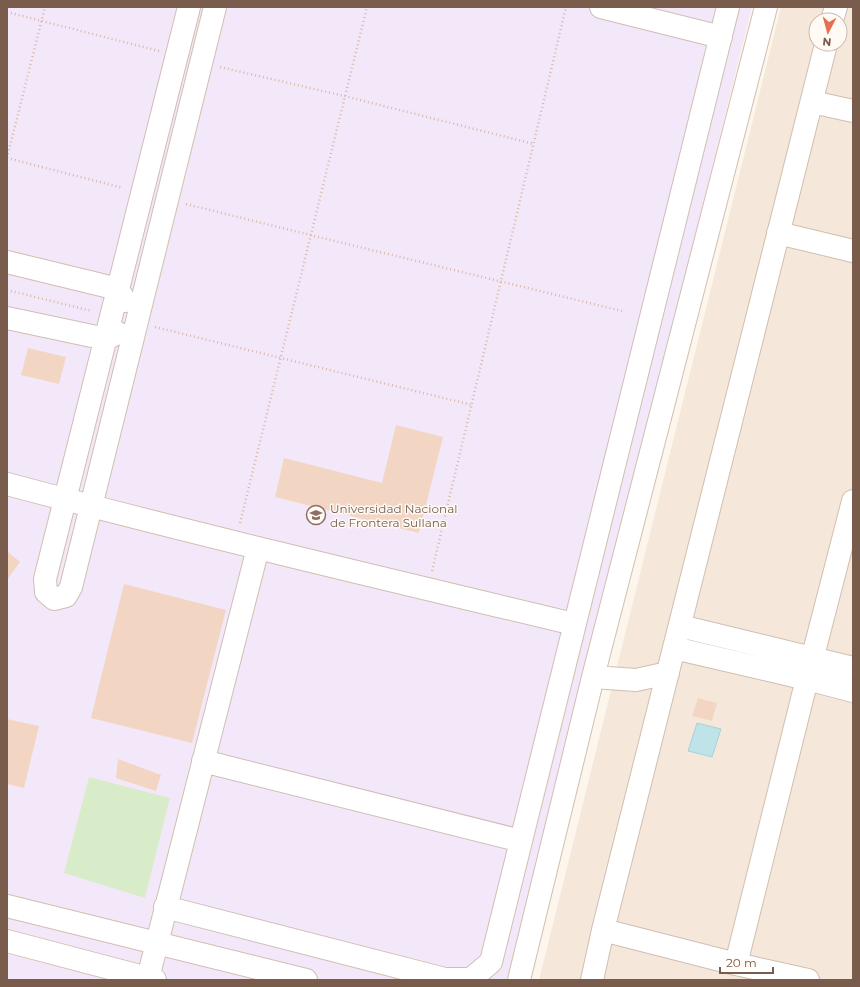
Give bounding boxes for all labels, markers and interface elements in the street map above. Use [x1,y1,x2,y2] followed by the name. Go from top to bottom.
[808,12,848,52] north arrow
[822,35,832,49] text: N
[330,501,457,530] place label: Universidad Nacional de Frontera Sullana
[305,504,327,526] school or university icon: Universidad Nacional de Frontera Sullana
[720,949,773,975] scale bar
[726,955,757,970] text: 20 m

